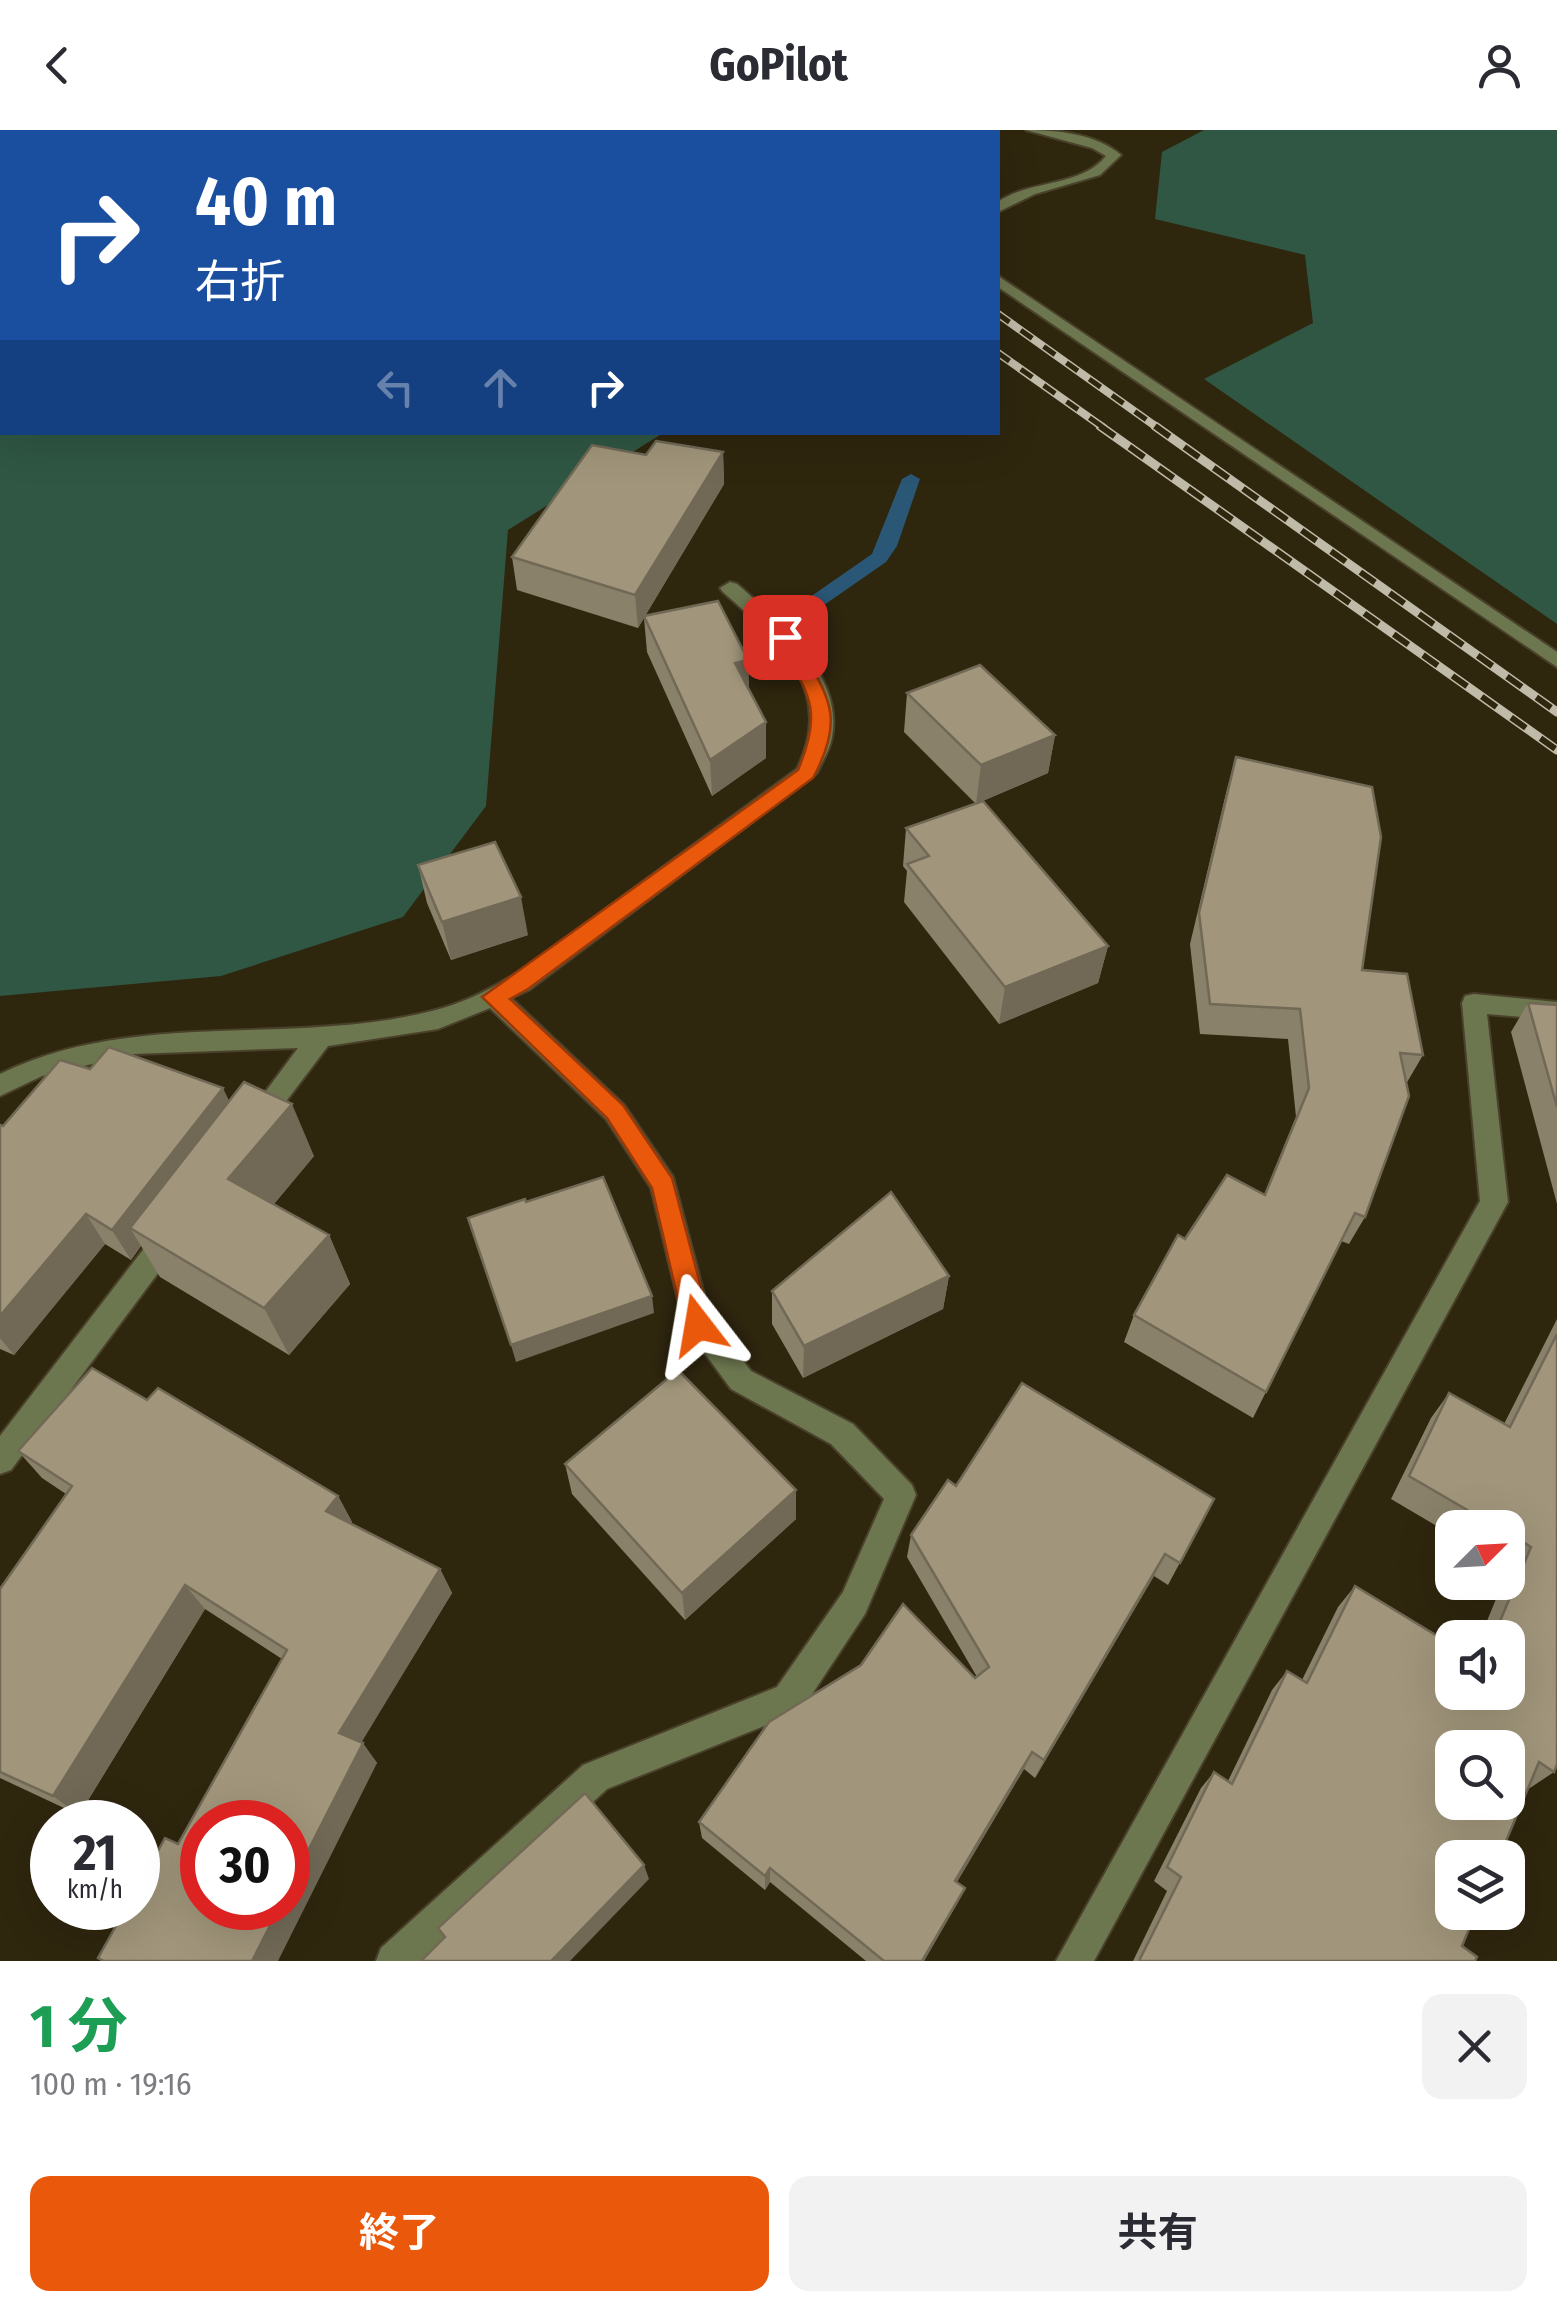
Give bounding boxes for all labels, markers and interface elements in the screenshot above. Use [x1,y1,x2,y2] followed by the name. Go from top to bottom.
[30,38,85,93] icon: back
[709,38,848,92] text: GoPilot
[1472,38,1527,93] icon: person
[195,160,337,244] text: 40 m
[30,170,160,300] icon: right
[195,255,285,309] text: 右折
[368,360,423,415] icon: left
[473,360,528,415] icon: ahead
[578,360,633,415] icon: right
[743,595,828,680] pin
[758,610,813,665] icon: arrive
[646,1273,750,1377] position arrow
[1435,1510,1525,1600] north arrow
[1435,1510,1525,1930] map controls
[1435,1620,1525,1710] button: sound
[1435,1730,1525,1820] button: search
[180,1800,310,1930] speed limit sign: 30
[73,1823,117,1883] text: 21
[1435,1840,1525,1930] button: layers
[67,1875,123,1905] text: km/h
[30,1991,128,2063] text: 1 分
[1422,1994,1527,2099] button: close
[30,2065,192,2103] text: 100 m · 19:16
[30,2176,769,2291] button: 終了
[789,2176,1527,2291] button: 共有

